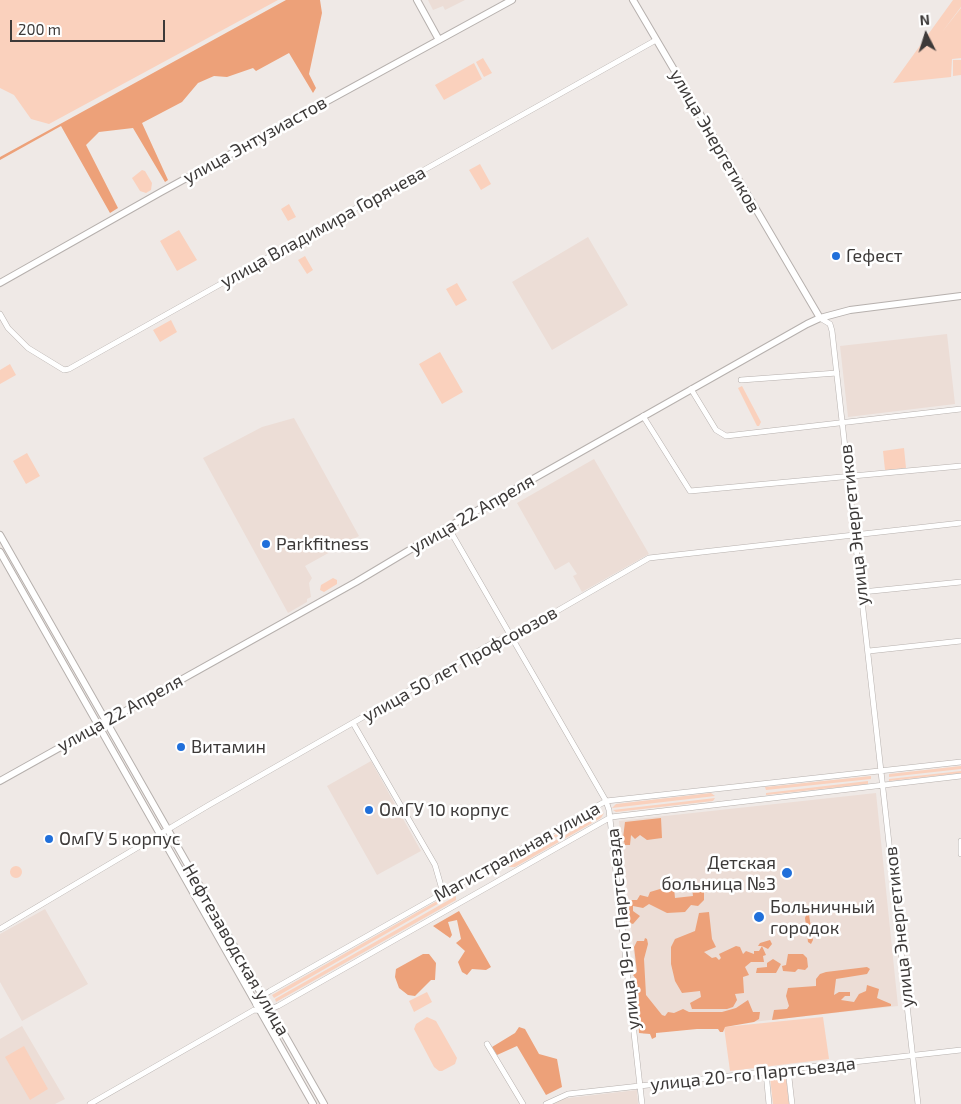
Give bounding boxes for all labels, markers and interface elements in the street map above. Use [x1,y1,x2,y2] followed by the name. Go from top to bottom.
[12,10,168,42] scale bar
[901,10,951,60] north arrow
[919,11,930,28] text: N
[18,20,61,38] text: 200 m
[665,65,765,217] street label: улица Энергетиков
[179,92,331,188] street label: улица Энтузиастов
[217,161,429,293] street label: улица Владимира Горячева
[846,245,903,267] place label: Гефест
[830,250,842,262] marker: Гефест
[835,443,873,607] street label: улица Энергетиков
[406,470,538,558] street label: улица 22 Апреля
[276,533,369,555] place label: Parkfitness
[260,538,272,550] marker: Parkfitness
[359,601,561,727] street label: улица 50 лет Профсоюзов
[53,670,187,756] street label: улица 22 Апреля
[191,736,266,758] place label: Витамин
[175,741,187,753] marker: Витамин
[430,797,604,907] street label: Магистральная улица
[379,799,509,821] place label: ОмГУ 10 корпус
[363,804,375,816] marker: ОмГУ 10 корпус
[602,827,644,1031] street label: улица 19-го Партсъезда
[59,828,181,850] place label: ОмГУ 5 корпус
[43,833,55,845] marker: ОмГУ 5 корпус
[880,845,918,1009] street label: улица Энергетиков
[661,852,776,894] place label: Детская больница №3
[178,860,294,1040] street label: Нефтезаводская улица
[780,866,794,880] marker: Детская больница №3
[770,896,875,939] place label: Больничный городок
[752,910,766,924] marker: Больничный городок
[649,1052,857,1096] street label: улица 20-го Партсъезда

